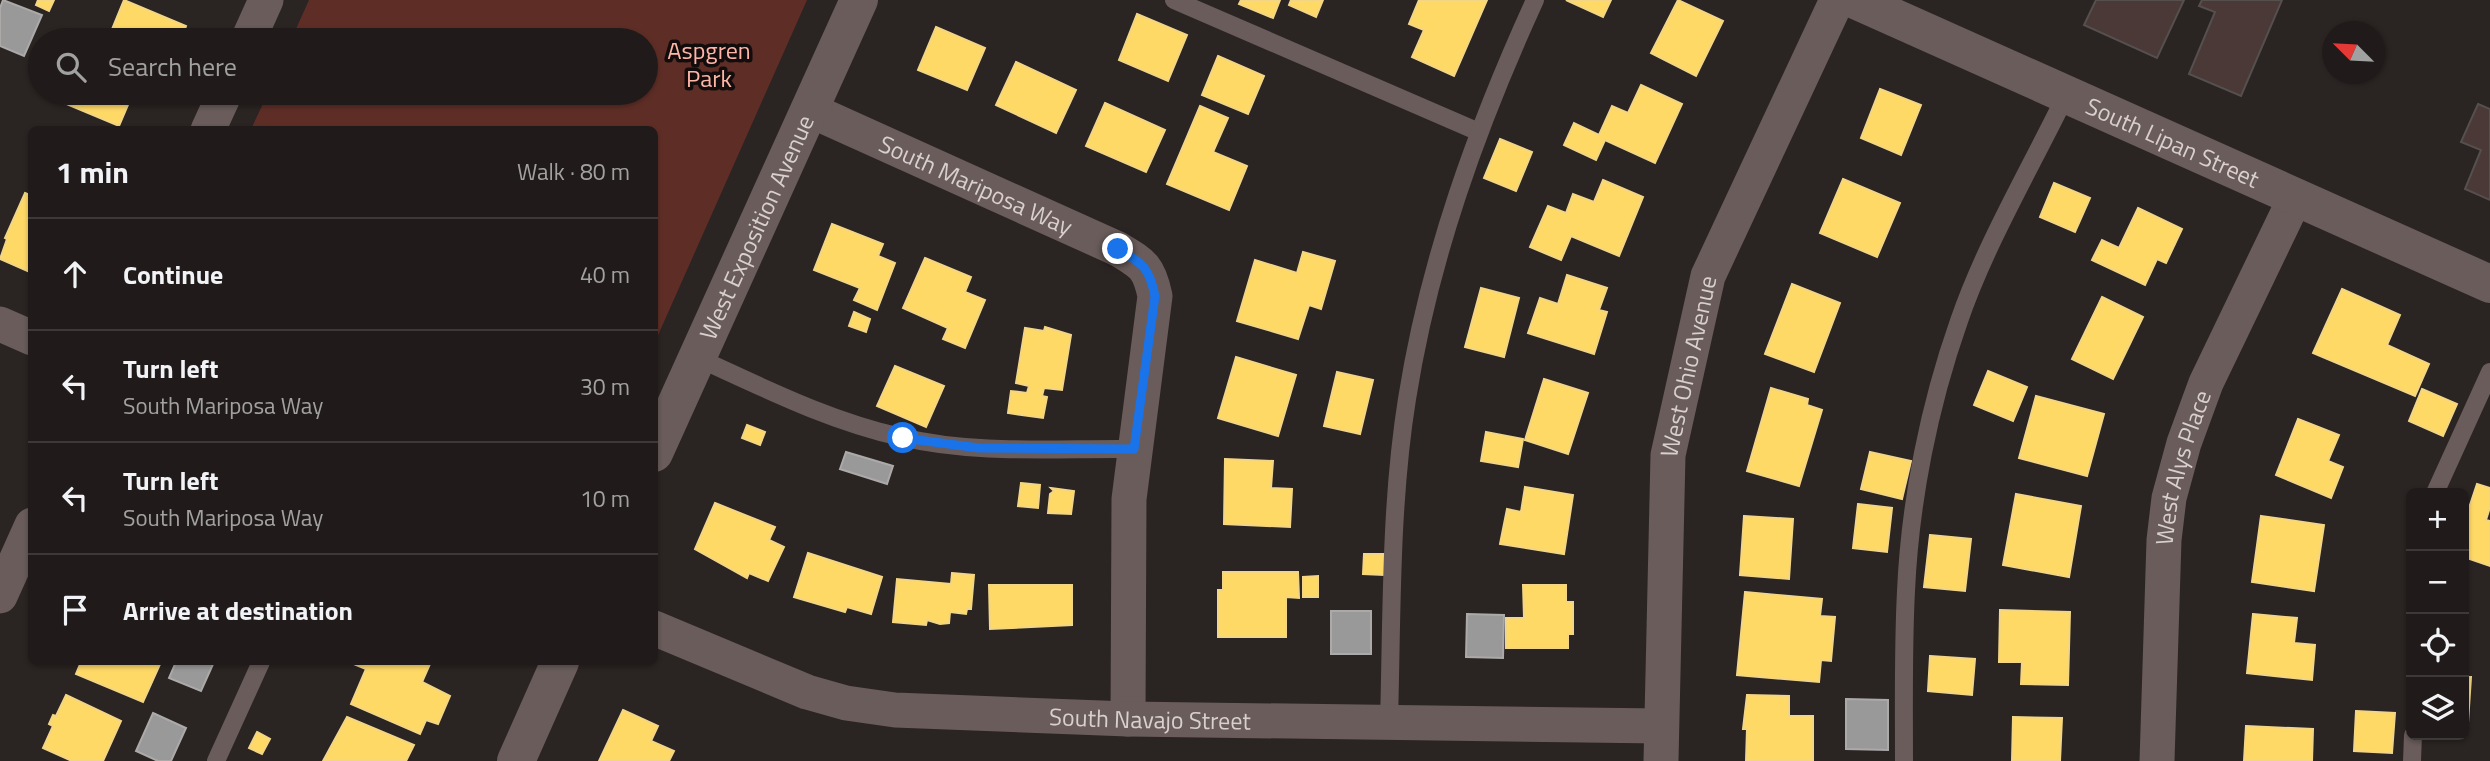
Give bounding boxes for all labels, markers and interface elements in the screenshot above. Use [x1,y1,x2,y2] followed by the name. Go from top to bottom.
[2322,21,2385,84] north arrow
[28,28,658,105] search box
[667,32,751,96] park label: Aspgren Park
[108,47,237,86] text: Search here
[52,48,90,86] icon: search
[2080,88,2266,197] street label: South Lipan Street
[690,109,823,345] street label: West Exposition Avenue
[873,125,1079,244] street label: South Mariposa Way
[56,149,129,195] text: 1 min
[517,154,630,189] text: Walk · 80 m
[1102,233,1133,264] route end
[56,255,94,293] icon: ahead
[123,255,223,294] text: Continue
[580,257,630,292] text: 40 m
[1650,272,1726,460] street label: West Ohio Avenue
[123,349,218,388] text: Turn left
[56,367,94,405] icon: left
[580,369,630,404] text: 30 m
[2146,385,2220,547] street label: West Alys Place
[123,388,323,423] text: South Mariposa Way
[887,422,918,453] route start
[123,461,218,500] text: Turn left
[56,479,94,517] icon: left
[580,481,630,516] text: 10 m
[2406,488,2469,740] map controls
[2406,488,2469,551] button: +
[123,500,323,535] text: South Mariposa Way
[2406,551,2469,614] button: −
[56,591,94,629] icon: arrive
[123,591,353,630] text: Arrive at destination
[2406,614,2469,677] button: locate
[2406,677,2469,740] button: layers
[1048,698,1252,739] street label: South Navajo Street

